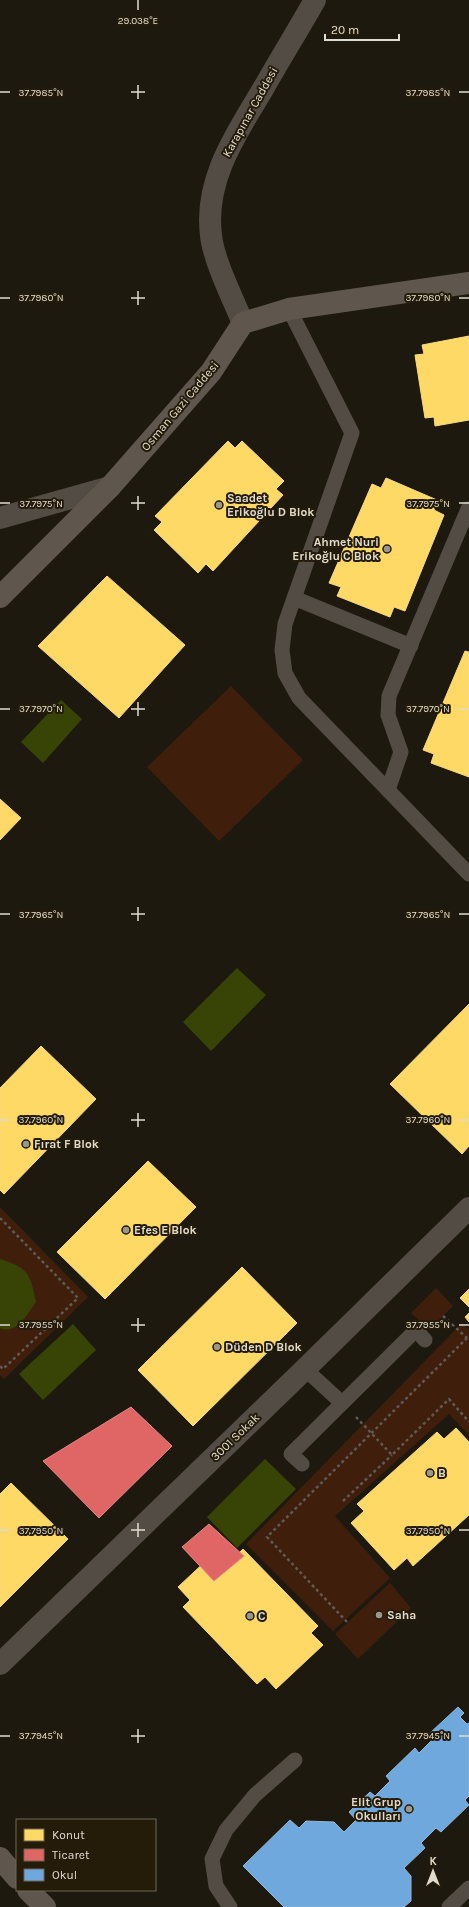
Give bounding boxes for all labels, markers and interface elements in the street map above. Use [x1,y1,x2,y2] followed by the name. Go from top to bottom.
[118,15,158,27] text: 29.038°E
[325,16,399,42] scale bar
[331,23,359,37] text: 20 m
[219,65,281,159] street label: Karapınar Caddesi
[19,87,63,99] text: 37.7985°N
[406,87,450,99] text: 37.7985°N
[18,292,64,304] text: 37.7980°N
[405,292,451,304] text: 37.7980°N
[138,358,222,454] street label: Osman Gazi Caddesi
[227,491,314,519] place label: Saadet Erikoğlu D Blok
[19,498,63,510] text: 37.7975°N
[406,498,450,510] text: 37.7975°N
[214,500,224,510] marker: Saadet Erikoğlu D Blok
[292,535,379,563] place label: Ahmet Nuri Erikoğlu C Blok
[382,544,392,554] marker: Ahmet Nuri Erikoğlu C Blok
[19,703,63,715] text: 37.7970°N
[406,703,450,715] text: 37.7970°N
[19,909,63,921] text: 37.7965°N
[406,909,450,921] text: 37.7965°N
[19,1114,63,1126] text: 37.7960°N
[406,1114,450,1126] text: 37.7960°N
[34,1137,99,1151] place label: Fırat F Blok
[21,1139,31,1149] marker: Fırat F Blok
[134,1223,197,1237] place label: Efes E Blok
[121,1225,131,1235] marker: Efes E Blok
[19,1319,63,1331] text: 37.7955°N
[406,1319,450,1331] text: 37.7955°N
[225,1340,302,1354] place label: Düden D Blok
[212,1342,222,1352] marker: Düden D Blok
[208,1410,262,1464] street label: 3001 Sokak
[438,1466,446,1480] place label: B
[425,1468,435,1478] marker: B
[19,1525,63,1537] text: 37.7950°N
[406,1525,450,1537] text: 37.7950°N
[387,1608,416,1622] place label: Saha
[258,1609,266,1623] place label: C
[374,1610,384,1620] marker: Saha
[245,1611,255,1621] marker: C
[19,1730,63,1742] text: 37.7945°N
[406,1730,450,1742] text: 37.7945°N
[351,1795,401,1823] place label: Elit Grup Okulları
[404,1804,414,1814] marker: Elit Grup Okulları
[16,1819,156,1891] legend
[52,1828,85,1842] text: Konut
[52,1848,90,1862] text: Ticaret
[413,1851,453,1891] north arrow
[429,1855,437,1868] text: K
[52,1868,77,1882] text: Okul

